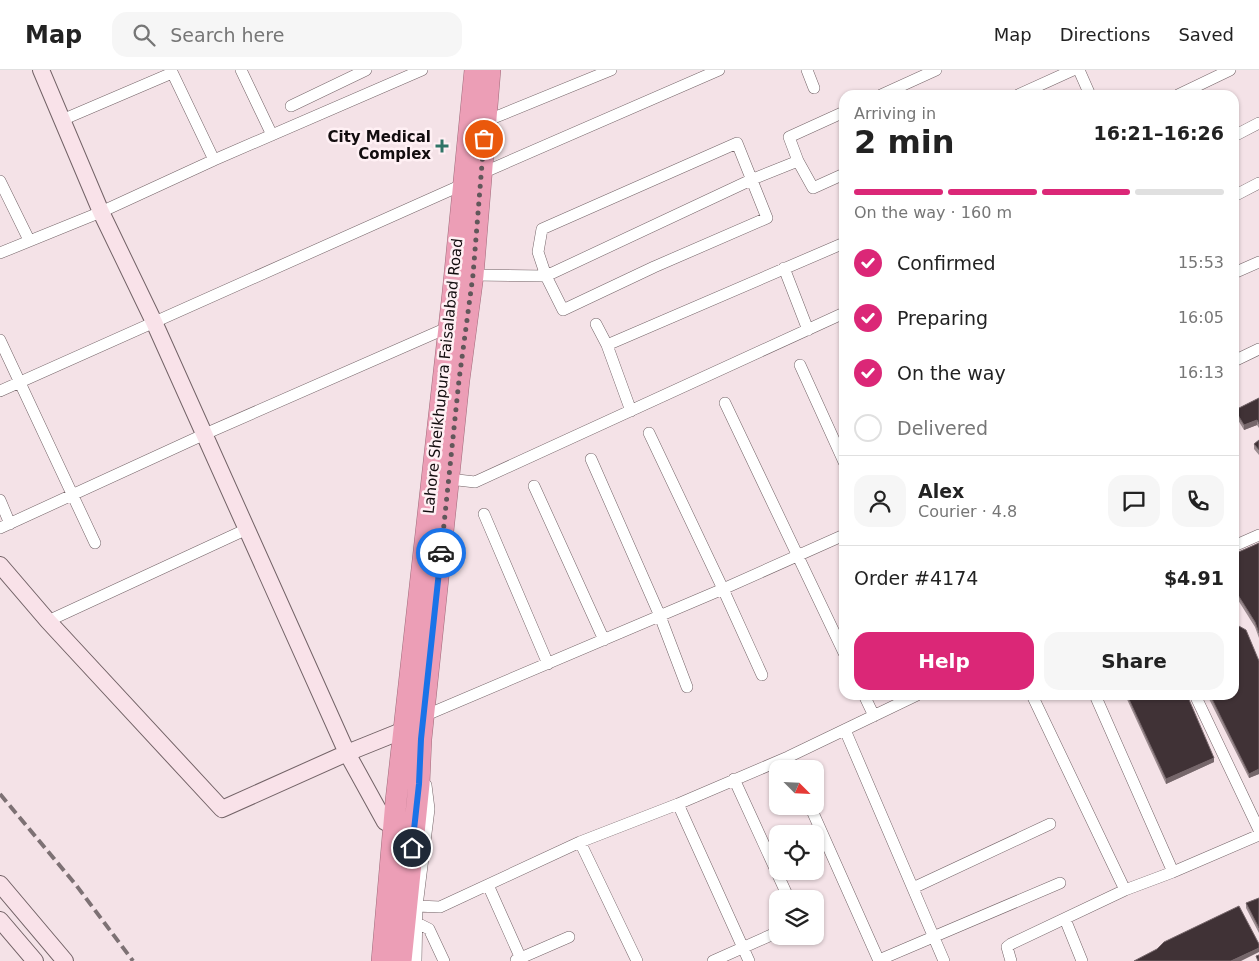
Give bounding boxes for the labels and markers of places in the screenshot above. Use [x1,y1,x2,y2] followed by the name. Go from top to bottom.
[463,118,505,160] pin
[328,128,431,163] place label: City Medical Complex
[435,139,449,153] marker: City Medical Complex
[391,827,433,869] pin

